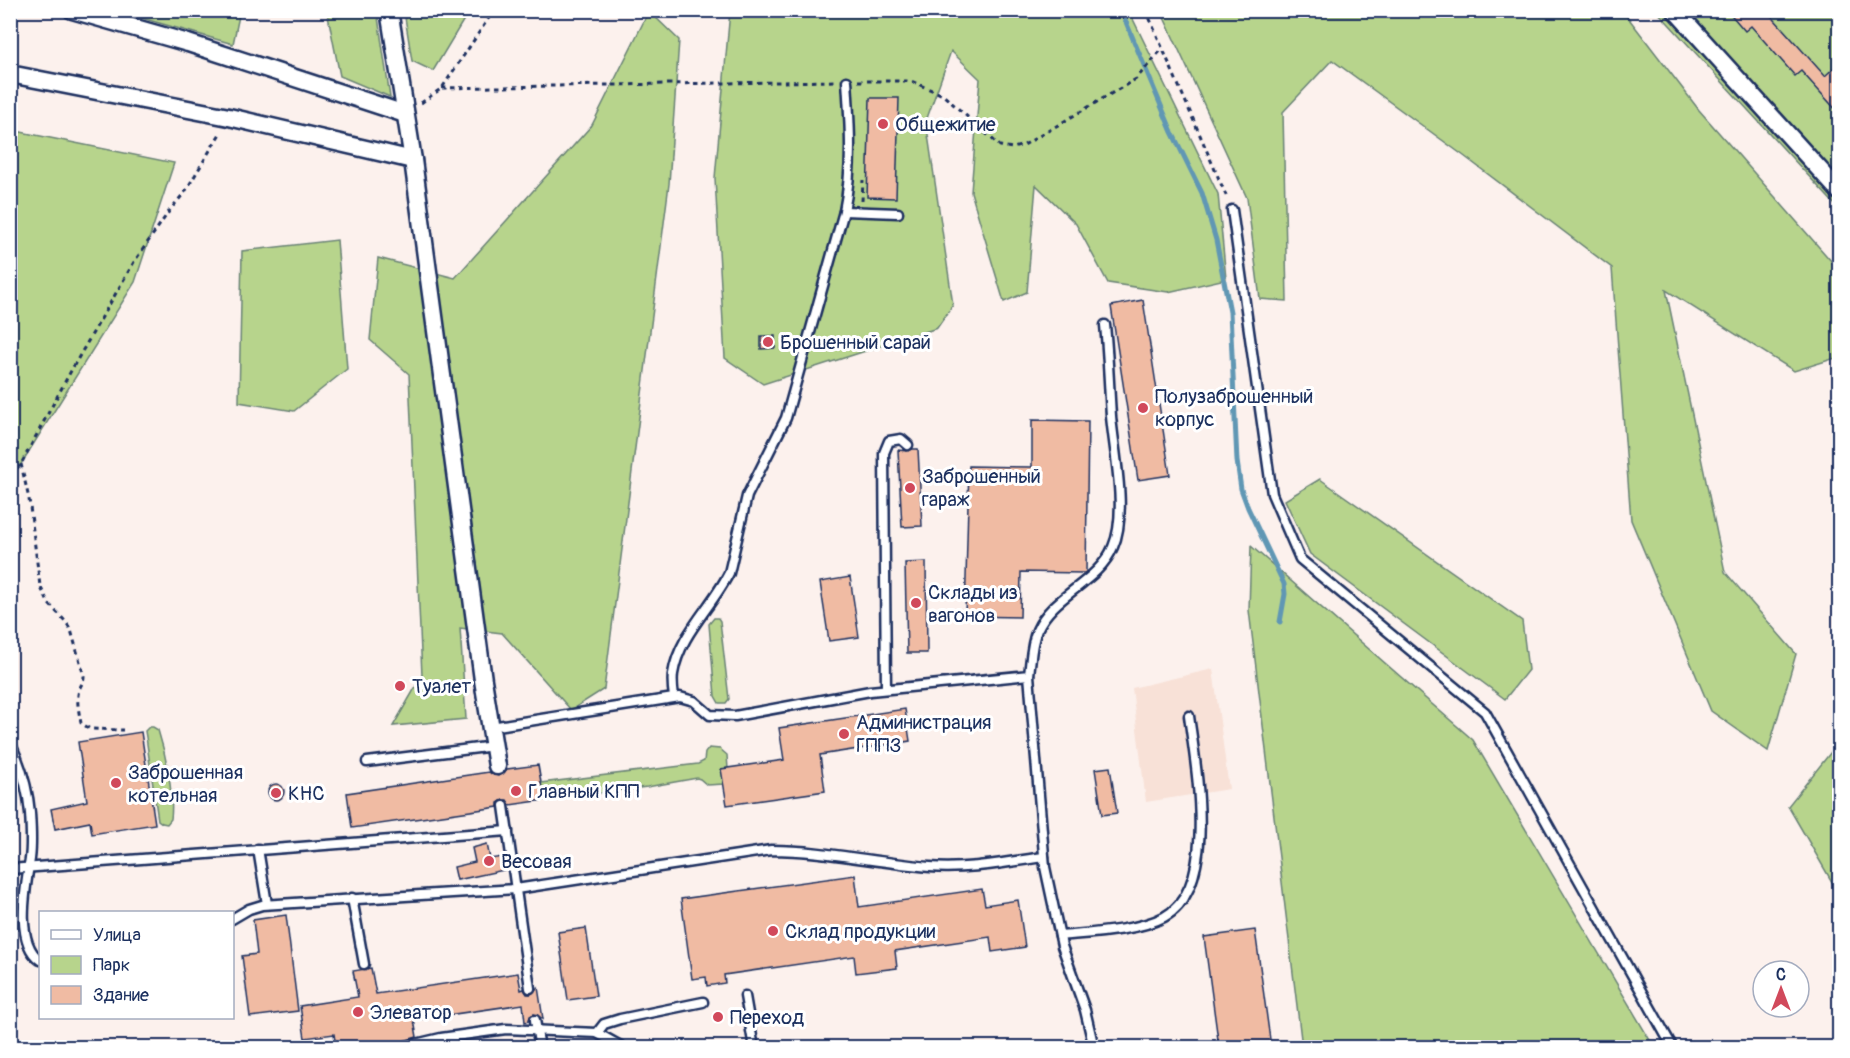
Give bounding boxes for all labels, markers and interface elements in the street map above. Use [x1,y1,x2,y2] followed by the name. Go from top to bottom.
[895,112,996,137] place label: Общежитие
[876,117,890,131] marker: Общежитие
[780,330,931,355] place label: Брошенный сарай
[761,335,775,349] marker: Брошенный сарай
[1155,384,1313,432] place label: Полузаброшенный корпус
[1136,401,1150,415] marker: Полузаброшенный корпус
[922,464,1041,512] place label: Заброшенный гараж
[903,481,917,495] marker: Заброшенный гараж
[928,580,1018,628] place label: Склады из вагонов
[909,596,923,610] marker: Склады из вагонов
[412,674,471,699] place label: Туалет
[393,679,407,693] marker: Туалет
[856,710,991,758] place label: Администрация ГППЗ
[837,727,851,741] marker: Администрация ГППЗ
[128,760,243,808] place label: Заброшенная котельная
[109,776,123,790] marker: Заброшенная котельная
[528,779,640,804] place label: Главный КПП
[288,781,325,806] place label: КНС
[509,784,523,798] marker: Главный КПП
[269,786,283,800] marker: КНС
[501,849,572,874] place label: Весовая
[482,854,496,868] marker: Весовая
[39,911,234,1019] legend
[785,919,935,944] place label: Склад продукции
[93,924,141,947] text: Улица
[766,924,780,938] marker: Склад продукции
[93,954,130,977] text: Парк
[1751,959,1811,1019] north arrow
[1776,965,1786,985] text: С
[93,984,149,1007] text: Здание
[370,1000,452,1025] place label: Элеватор
[351,1005,365,1019] marker: Элеватор
[730,1005,804,1030] place label: Переход
[711,1010,725,1024] marker: Переход

